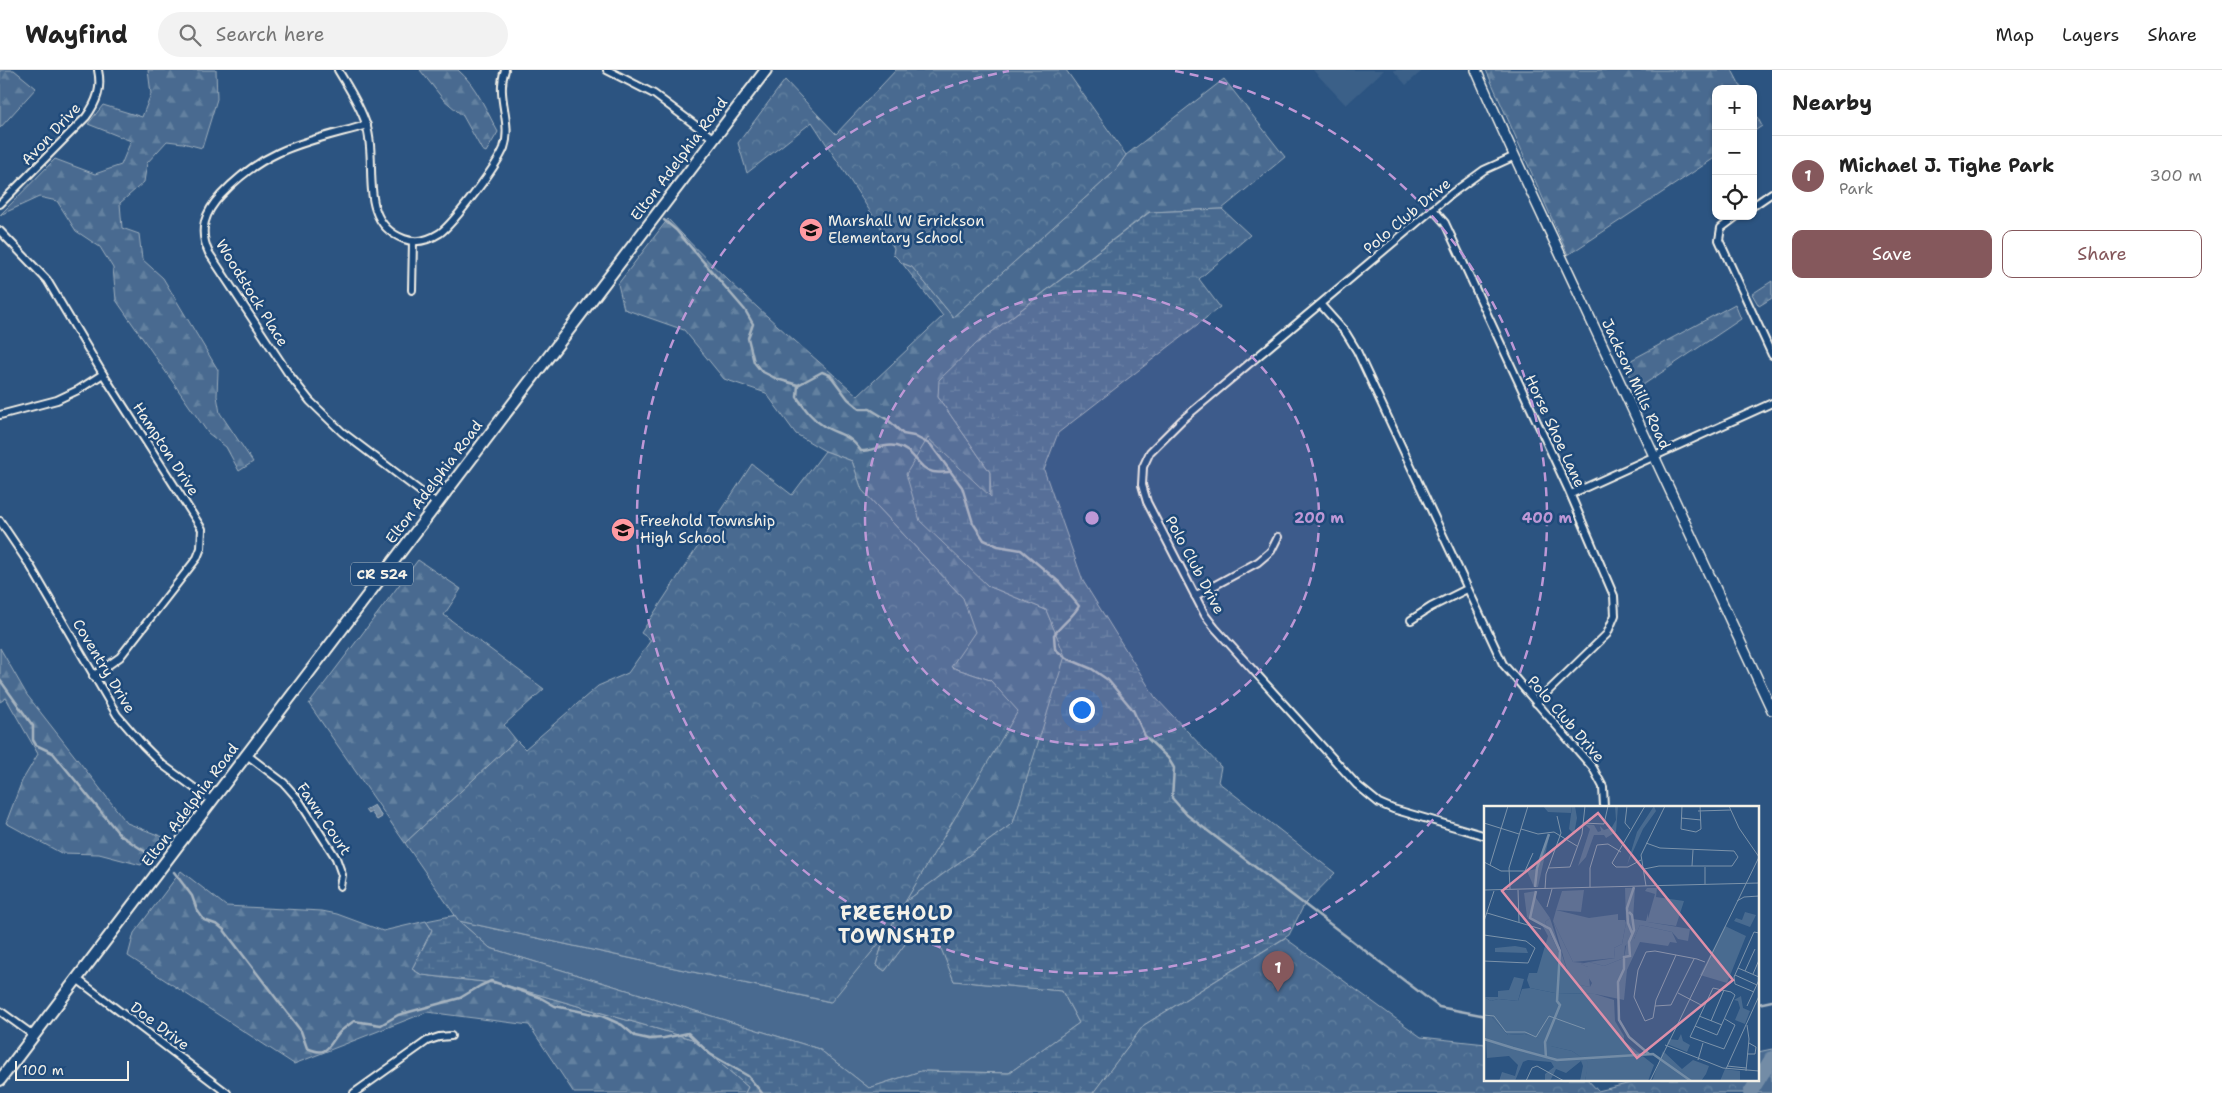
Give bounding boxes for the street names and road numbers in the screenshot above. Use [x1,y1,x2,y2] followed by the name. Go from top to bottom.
[626,93,732,225] street label: Elton Adelphia Road
[17,98,85,170] street label: Avon Drive
[1359,173,1455,259] street label: Polo Club Drive
[211,236,293,350] street label: Woodstock Place
[1597,315,1675,453] street label: Jackson Mills Road
[1520,371,1590,491] street label: Horse Shoe Lane
[128,398,204,500] street label: Hampton Drive
[381,416,487,548] street label: Elton Adelphia Road
[1161,512,1229,618] street label: Polo Club Drive
[351,562,413,586] road number: CR 524
[68,615,140,717] street label: Coventry Drive
[1523,672,1609,766] street label: Polo Club Drive
[137,739,243,871] street label: Elton Adelphia Road
[292,779,356,859] street label: Fawn Court
[126,997,194,1055] street label: Doe Drive

